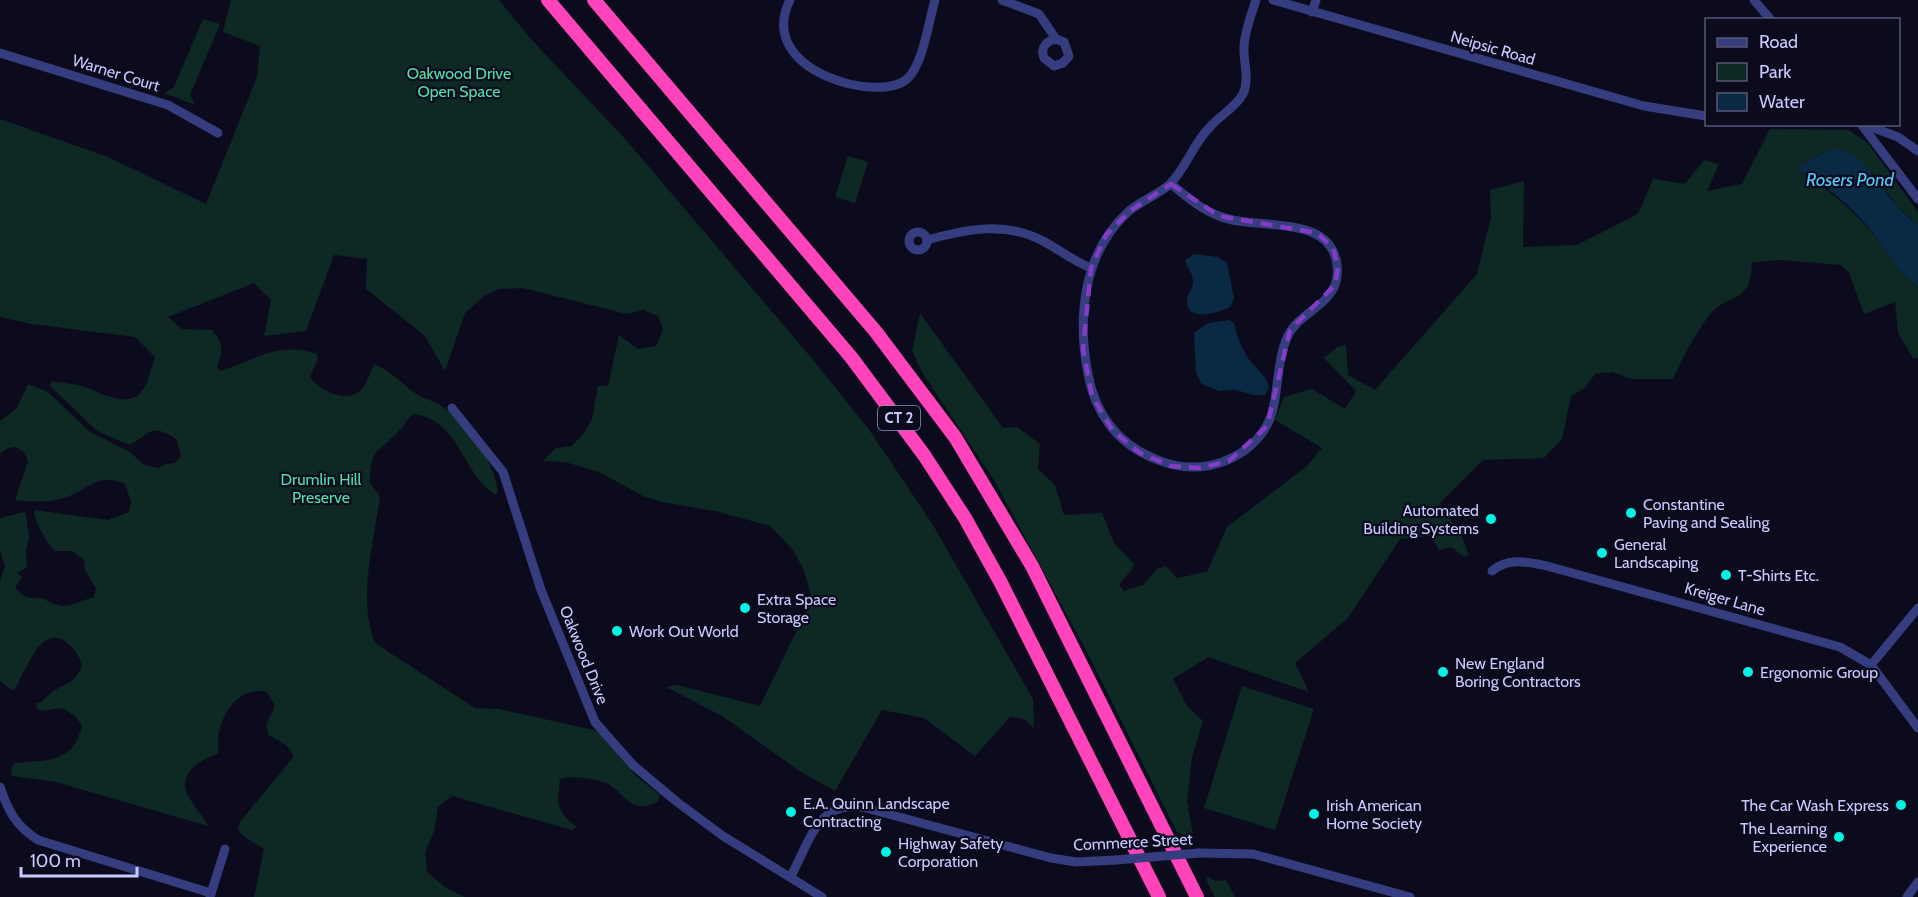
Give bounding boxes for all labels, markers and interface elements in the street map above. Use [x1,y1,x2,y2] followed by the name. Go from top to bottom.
[1705,18,1900,126] legend
[1449,27,1537,69] street label: Neipsic Road
[1759,31,1798,53] text: Road
[70,51,163,95] street label: Warner Court
[1759,61,1792,83] text: Park
[407,64,511,101] park label: Oakwood Drive Open Space
[1759,91,1805,113] text: Water
[1806,169,1895,191] water label: Rosers Pond
[878,406,920,430] road number: CT 2
[281,470,362,507] park label: Drumlin Hill Preserve
[1643,495,1771,532] place label: Constantine Paving and Sealing
[1363,501,1479,538] place label: Automated Building Systems
[1624,506,1638,520] marker: Constantine Paving and Sealing
[1484,512,1498,526] marker: Automated Building Systems
[1614,535,1699,572] place label: General Landscaping
[1595,546,1609,560] marker: General Landscaping
[1738,566,1819,585] place label: T-Shirts Etc.
[1719,568,1733,582] marker: T-Shirts Etc.
[1682,578,1768,620] street label: Kreiger Lane
[757,590,836,627] place label: Extra Space Storage
[738,601,752,615] marker: Extra Space Storage
[556,603,612,707] street label: Oakwood Drive
[629,622,739,641] place label: Work Out World
[610,624,624,638] marker: Work Out World
[1455,654,1581,691] place label: New England Boring Contractors
[1760,663,1878,682] place label: Ergonomic Group
[1436,665,1450,679] marker: New England Boring Contractors
[1741,665,1755,679] marker: Ergonomic Group
[803,794,950,831] place label: E.A. Quinn Landscape Contracting
[1326,796,1422,833] place label: Irish American Home Society
[1741,796,1889,815] place label: The Car Wash Express
[1894,798,1908,812] marker: The Car Wash Express
[784,805,798,819] marker: E.A. Quinn Landscape Contracting
[1307,807,1321,821] marker: Irish American Home Society
[1740,819,1828,856] place label: The Learning Experience
[1073,829,1194,855] street label: Commerce Street
[1832,830,1846,844] marker: The Learning Experience
[898,834,1003,871] place label: Highway Safety Corporation
[21,840,136,878] scale bar
[879,845,893,859] marker: Highway Safety Corporation
[30,850,81,872] text: 100 m

